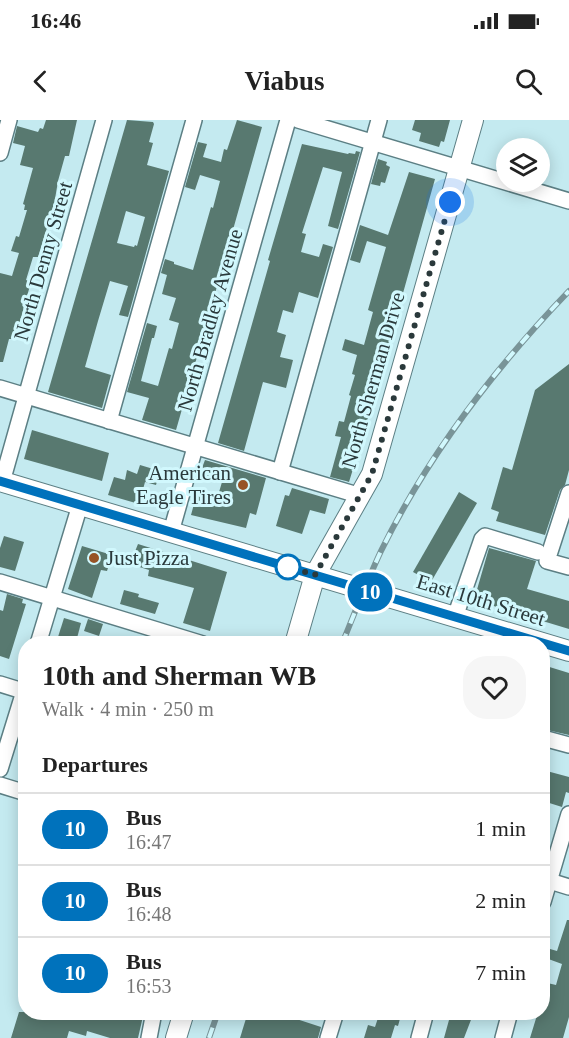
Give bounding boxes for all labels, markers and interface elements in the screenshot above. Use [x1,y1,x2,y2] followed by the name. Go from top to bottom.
[30,8,81,33] text: 16:46
[24,65,57,98] icon: back
[512,65,545,98] icon: search
[244,66,325,96] text: Viabus
[496,138,550,192] map controls
[496,138,550,192] button: layers
[9,178,77,343] street label: North Denny Street
[435,187,465,217] your location
[172,226,248,414] street label: North Bradley Avenue
[336,289,410,471] street label: North Sherman Drive
[136,461,231,509] place label: American Eagle Tires
[236,478,250,492] marker: American Eagle Tires
[106,546,190,570] place label: Just Pizza
[87,551,101,565] marker: Just Pizza
[275,554,301,580] unlabelled marker
[414,569,548,631] street label: East 10th Street
[343,572,397,612] line badge: 10
[360,580,381,604] text: 10
[463,656,526,719] button: heart
[42,660,316,691] text: 10th and Sherman WB
[42,698,214,720] text: Walk · 4 min · 250 m
[42,752,148,777] text: Departures
[126,805,161,830] text: Bus
[475,816,526,841] text: 1 min
[65,817,86,841] text: 10
[126,831,172,853] text: 16:47
[126,877,161,902] text: Bus
[475,888,526,913] text: 2 min
[65,889,86,913] text: 10
[126,903,172,925] text: 16:48
[126,949,161,974] text: Bus
[475,960,526,985] text: 7 min
[65,961,86,985] text: 10
[126,975,172,997] text: 16:53

